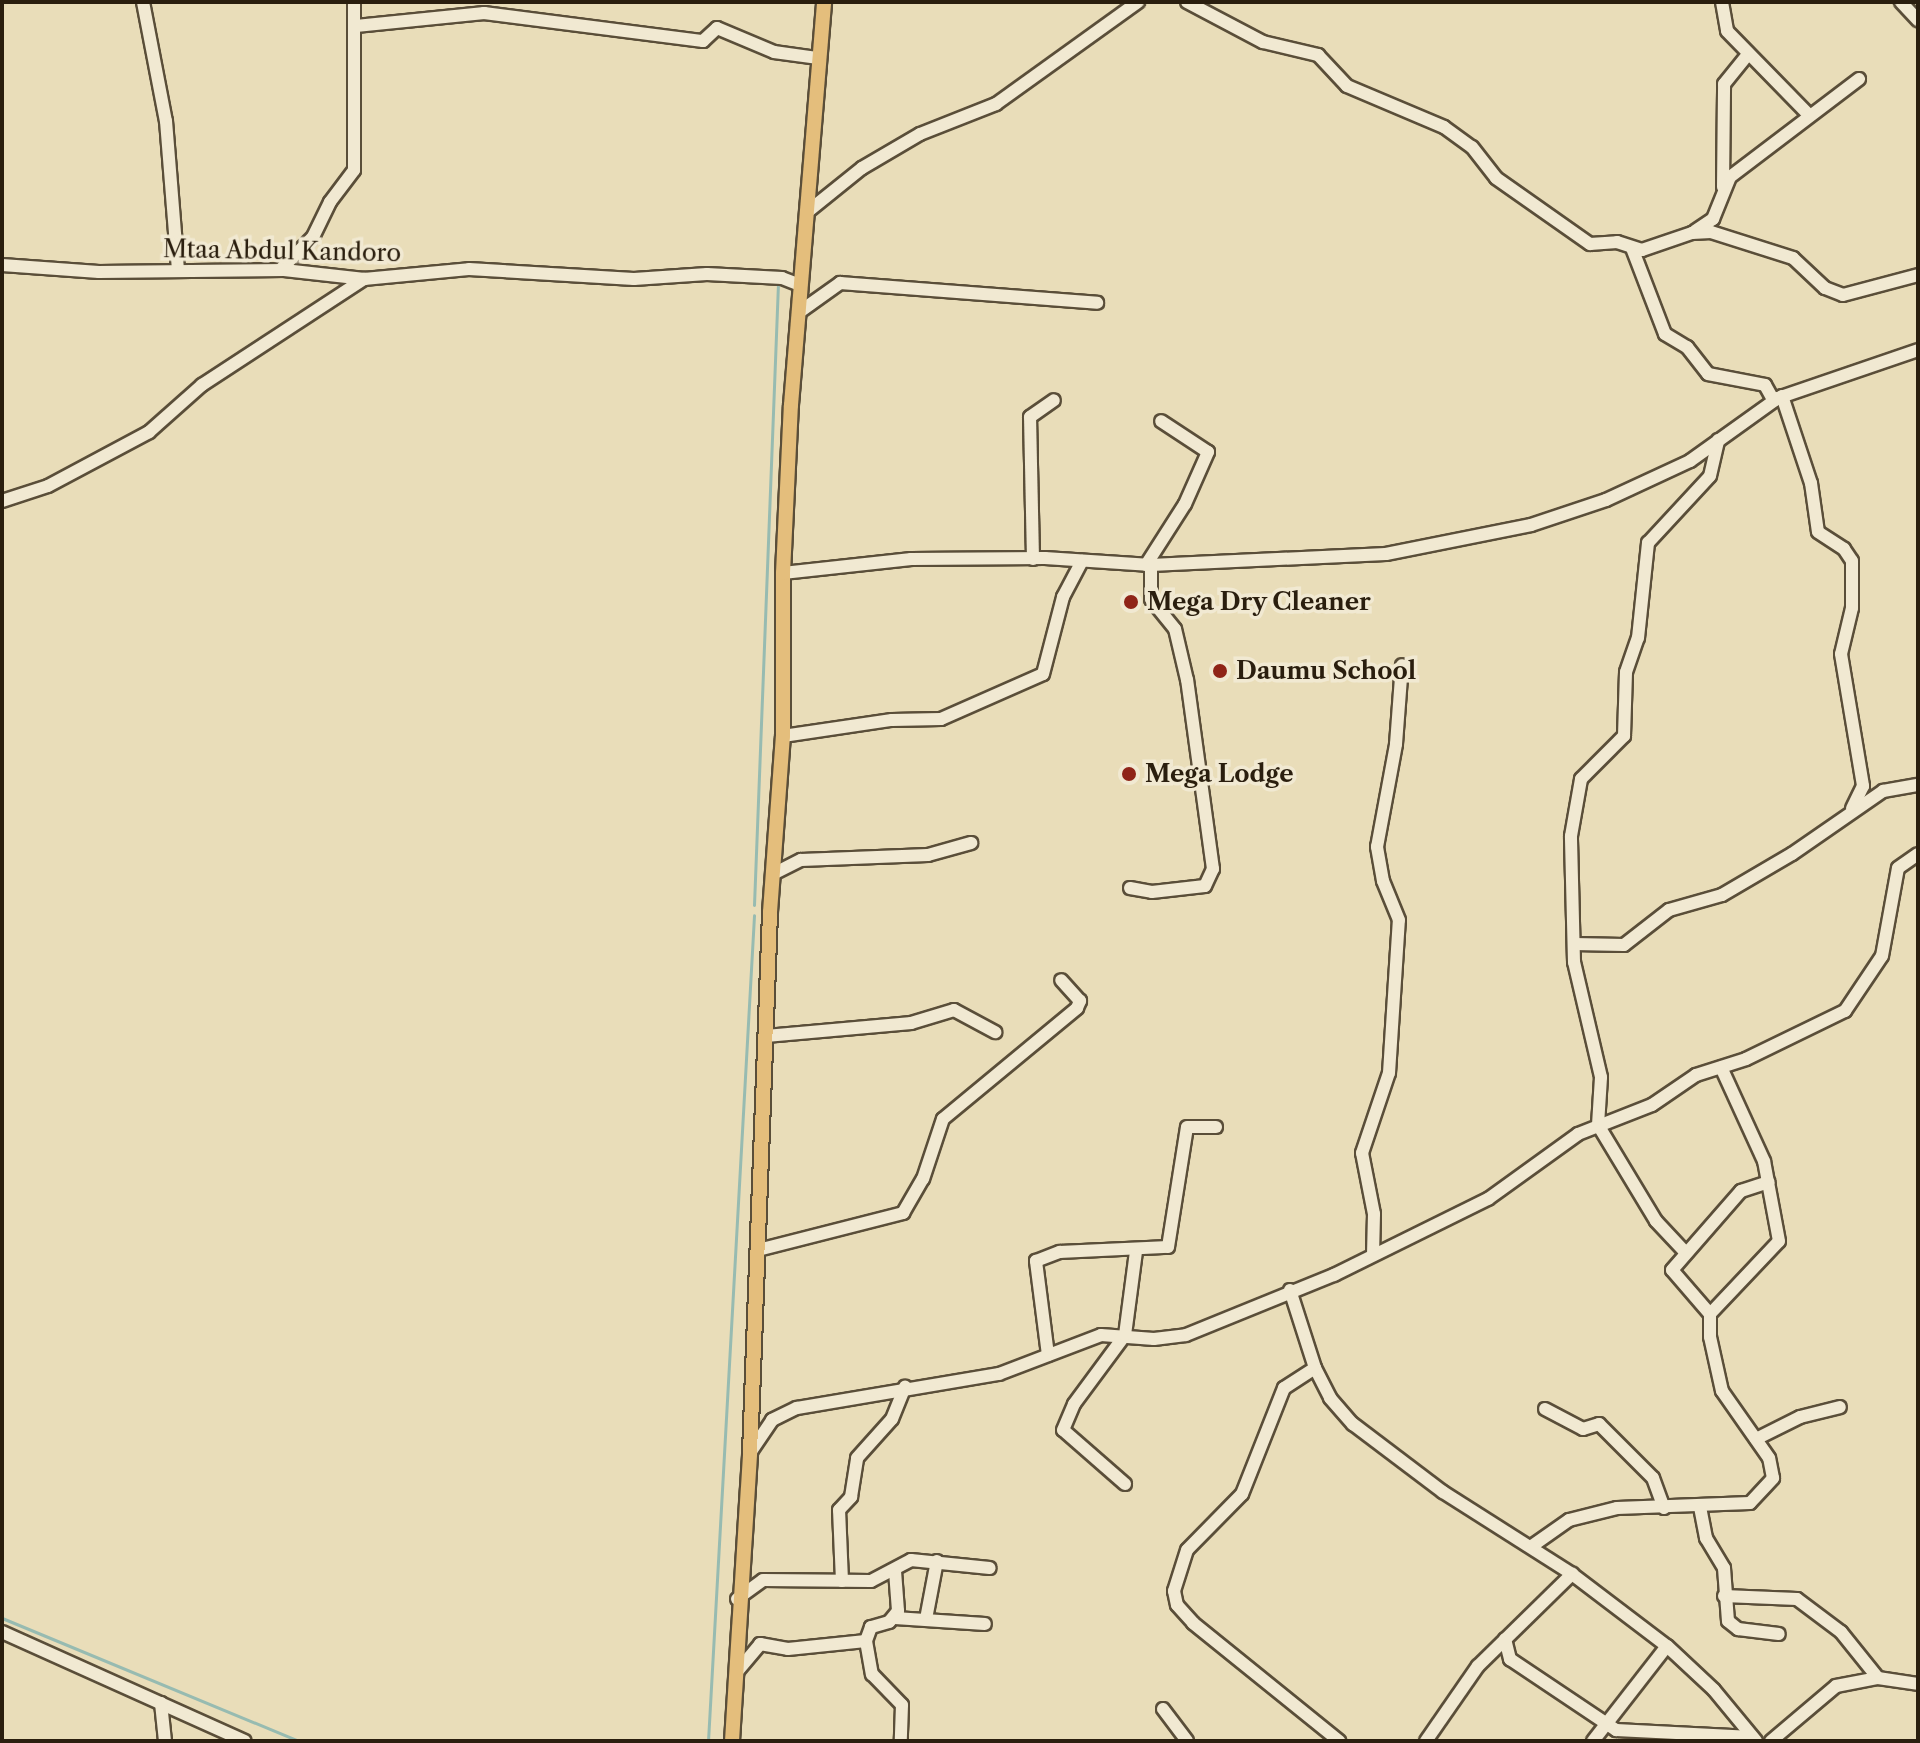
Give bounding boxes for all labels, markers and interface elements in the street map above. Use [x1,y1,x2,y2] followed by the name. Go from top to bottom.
[162,235,402,267] street label: Mtaa Abdul Kandoro
[1147,588,1372,616] place label: Mega Dry Cleaner
[1122,593,1140,611] marker: Mega Dry Cleaner
[1236,657,1416,685] place label: Daumu School
[1211,662,1229,680] marker: Daumu School
[1145,760,1294,788] place label: Mega Lodge
[1120,765,1138,783] marker: Mega Lodge

